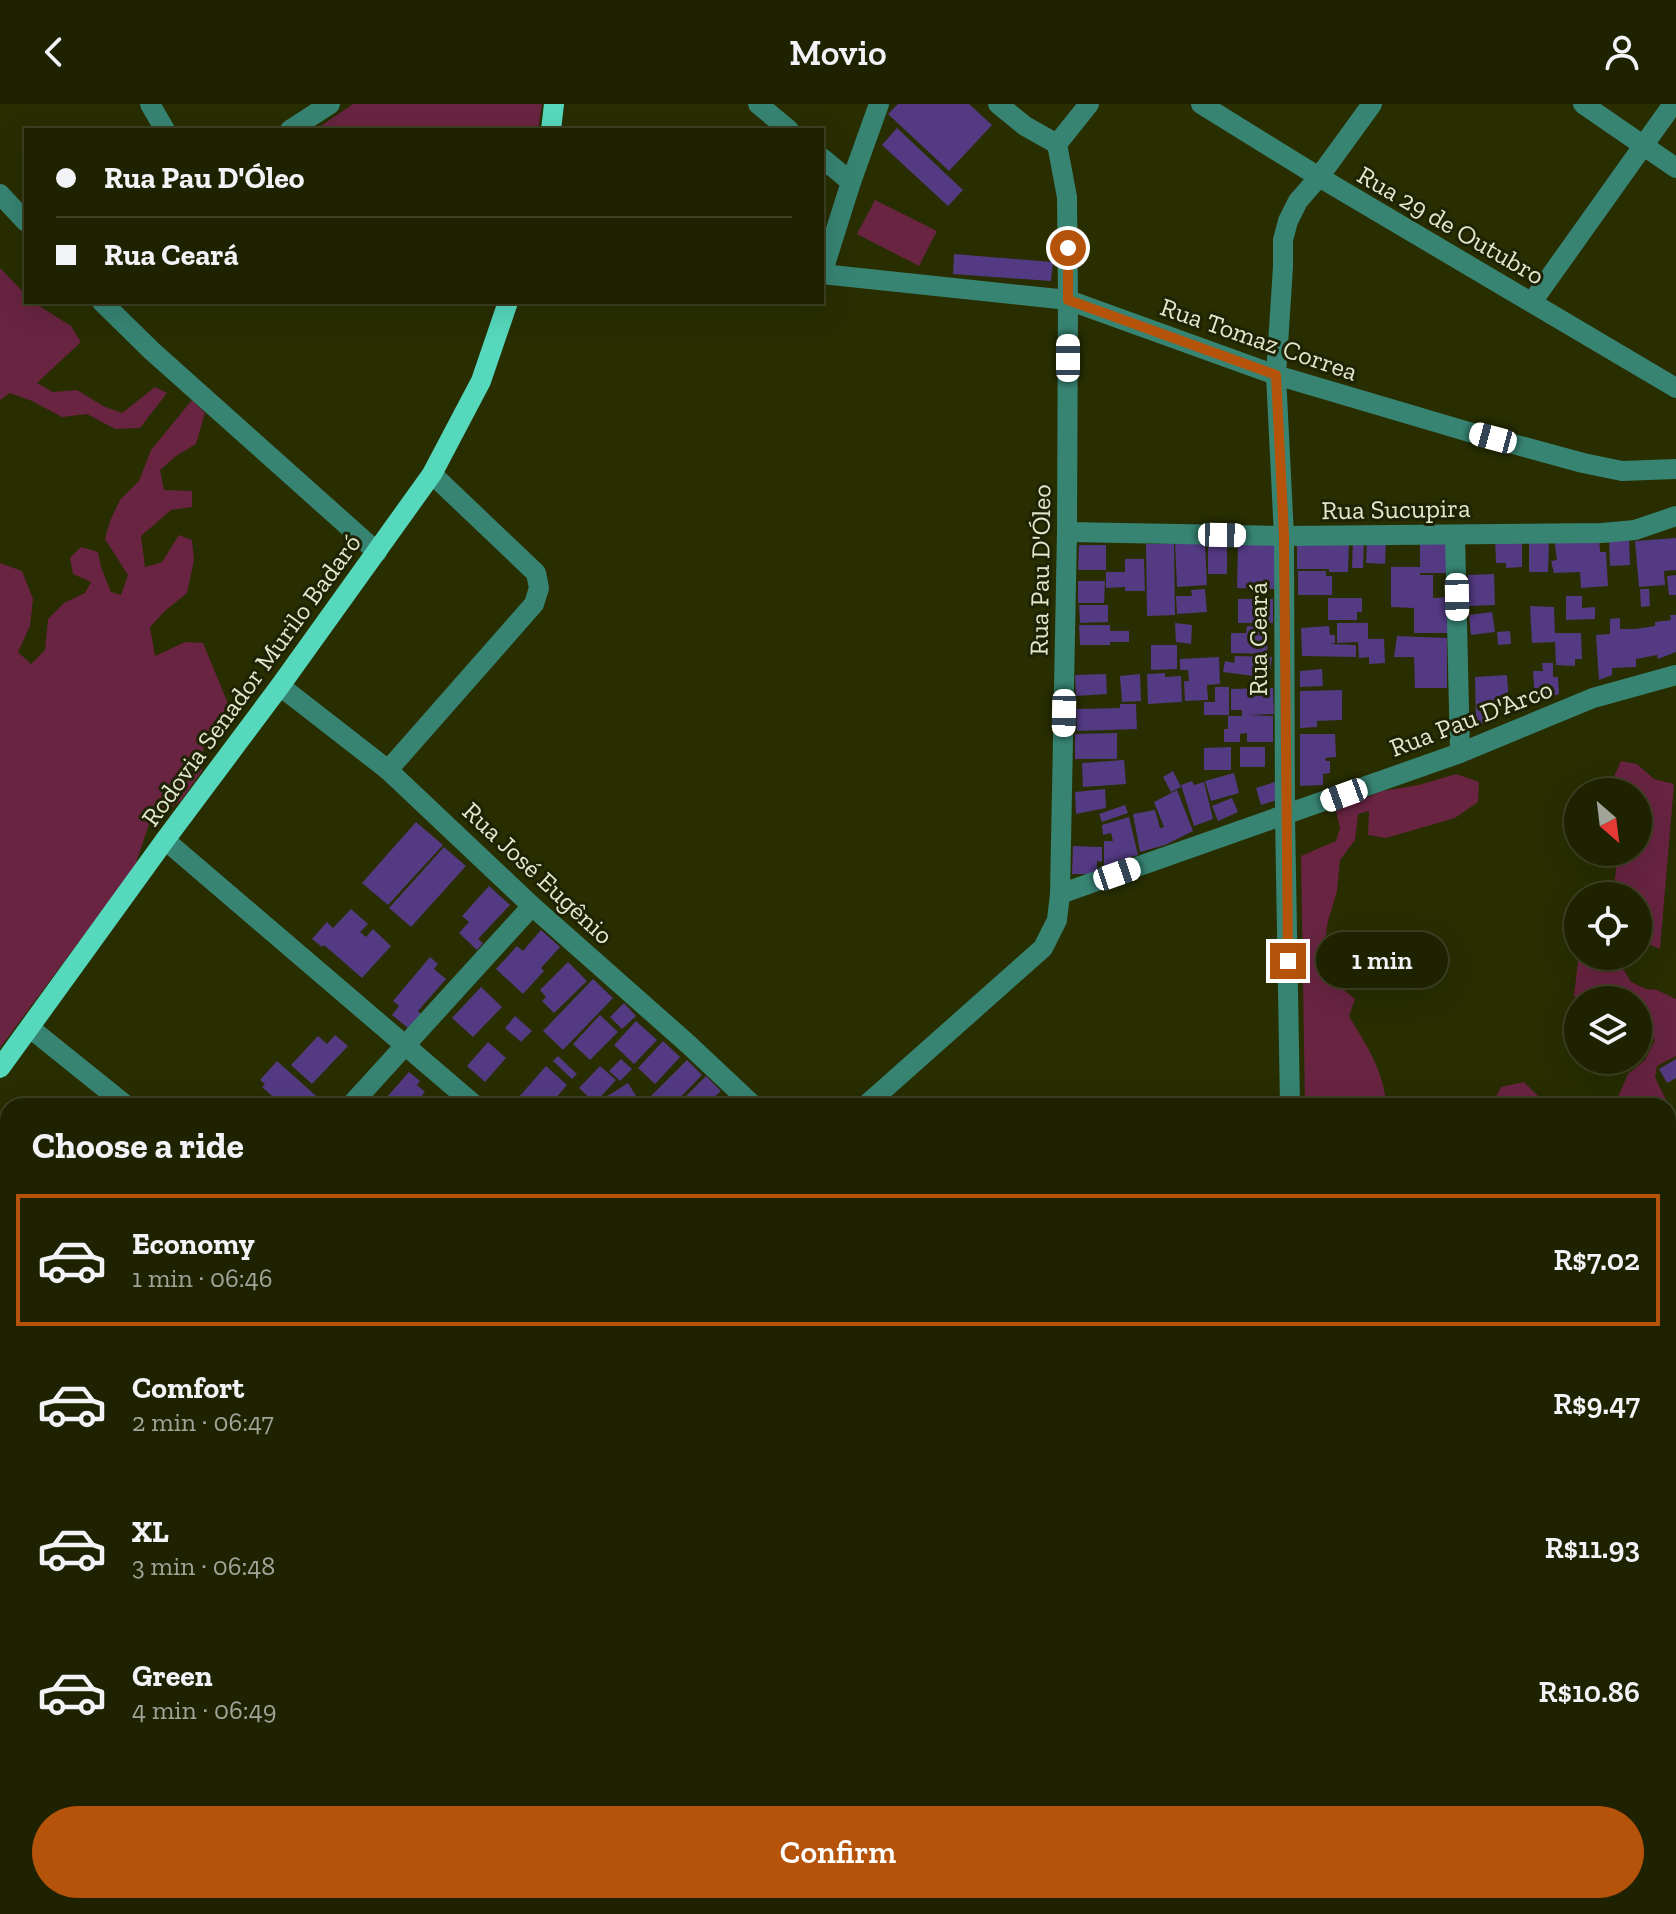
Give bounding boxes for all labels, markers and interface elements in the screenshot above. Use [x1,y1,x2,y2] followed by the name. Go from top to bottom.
[32,30,76,74] icon: back
[1600,30,1644,74] icon: person
[789,31,887,74] text: Movio
[1352,159,1550,291] street label: Rua 29 de Outubro
[104,160,304,196] text: Rua Pau D'Óleo
[1050,230,1086,266] route start
[104,237,239,273] text: Rua Ceará
[1156,290,1362,388] street label: Rua Tomaz Correa
[1056,334,1080,382] car
[1467,420,1519,456] car
[1023,484,1057,656] street label: Rua Pau D'Óleo
[1321,492,1471,526] street label: Rua Sucupira
[1198,523,1246,547] car
[134,528,368,832] street label: Rodovia Senador Murilo Badaró
[1445,573,1469,621] car
[1242,581,1274,696] street label: Rua Ceará
[1385,672,1557,764] street label: Rua Pau D'Arco
[1052,689,1076,737] car
[1317,776,1371,814] car
[1564,778,1652,866] north arrow
[1564,778,1652,1074] map controls
[456,795,620,951] street label: Rua José Eugênio
[1090,855,1144,893] car
[1564,882,1652,970] button: locate
[1316,933,1448,989] callout: 1 min
[1270,943,1306,979] route end
[1351,944,1413,976] text: 1 min
[1564,986,1652,1074] button: layers
[32,1124,244,1167] text: Choose a ride
[36,1224,108,1296] icon: car
[132,1226,255,1262] text: Economy
[1553,1242,1640,1278] text: R$7.02
[132,1262,272,1294] text: 1 min · 06:46
[36,1368,108,1440] icon: car
[132,1370,244,1406] text: Comfort
[1553,1386,1640,1422] text: R$9.47
[132,1406,274,1438] text: 2 min · 06:47
[36,1512,108,1584] icon: car
[132,1514,169,1550] text: XL
[1545,1530,1640,1566] text: R$11.93
[132,1550,275,1582] text: 3 min · 06:48
[36,1656,108,1728] icon: car
[132,1658,212,1694] text: Green
[1539,1674,1640,1710] text: R$10.86
[132,1694,276,1726] text: 4 min · 06:49
[32,1806,1644,1898] button: Confirm

